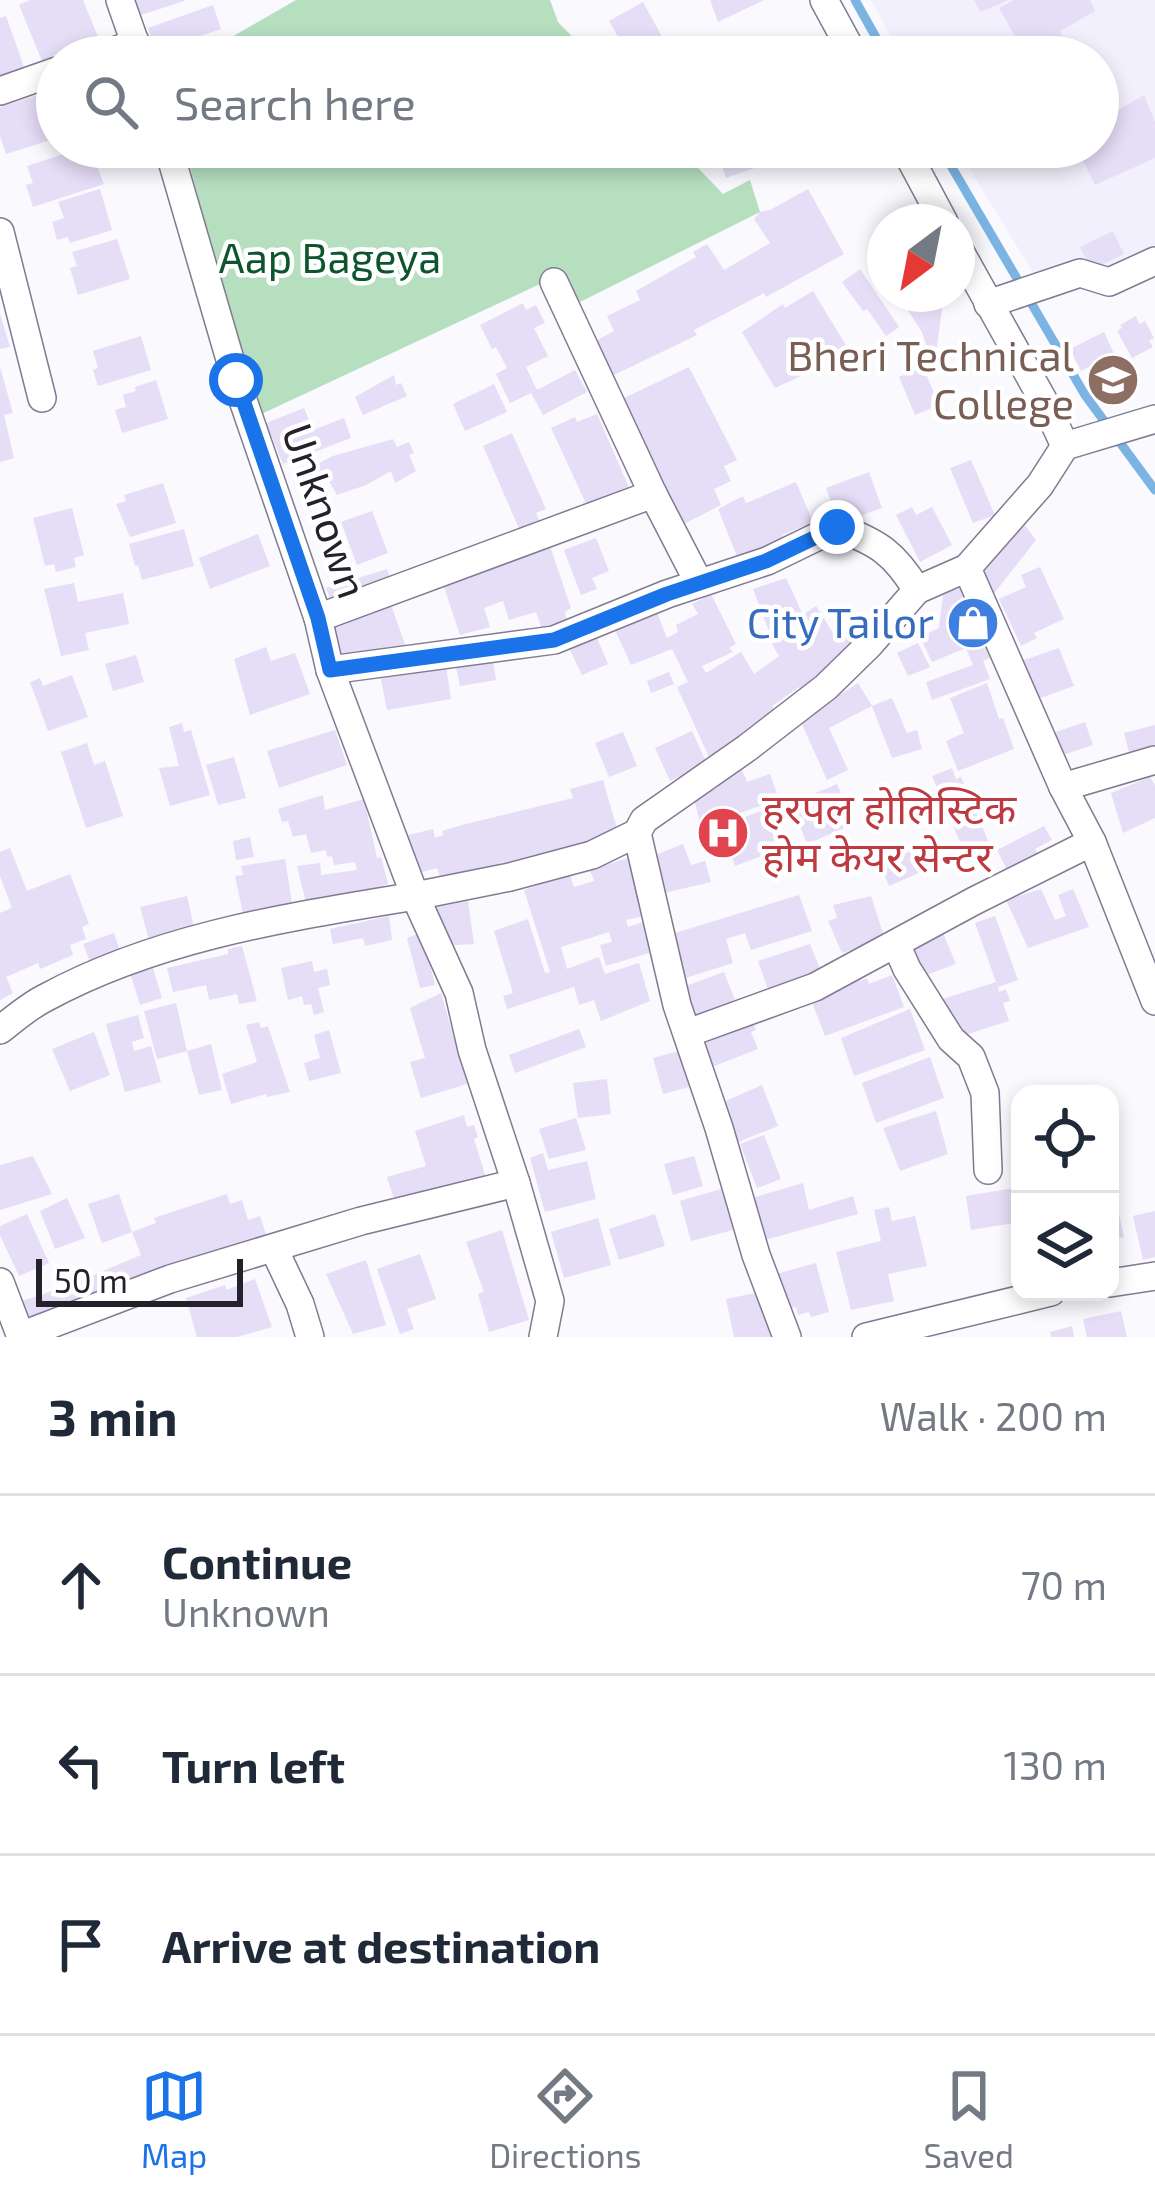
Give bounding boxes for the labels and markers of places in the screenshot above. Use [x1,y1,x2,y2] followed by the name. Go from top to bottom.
[787,329,1075,427] place label: Bheri Technical College
[1085,352,1141,408] school or university icon: Bheri Technical College
[945,595,1001,651] shop icon: City Tailor
[747,596,934,646] place label: City Tailor
[762,782,1017,880] place label: हरपल होलिस्टिक होम केयर सेन्टर
[695,805,751,861] hospital icon: हरपल होलिस्टिक होम केयर सेन्टर

